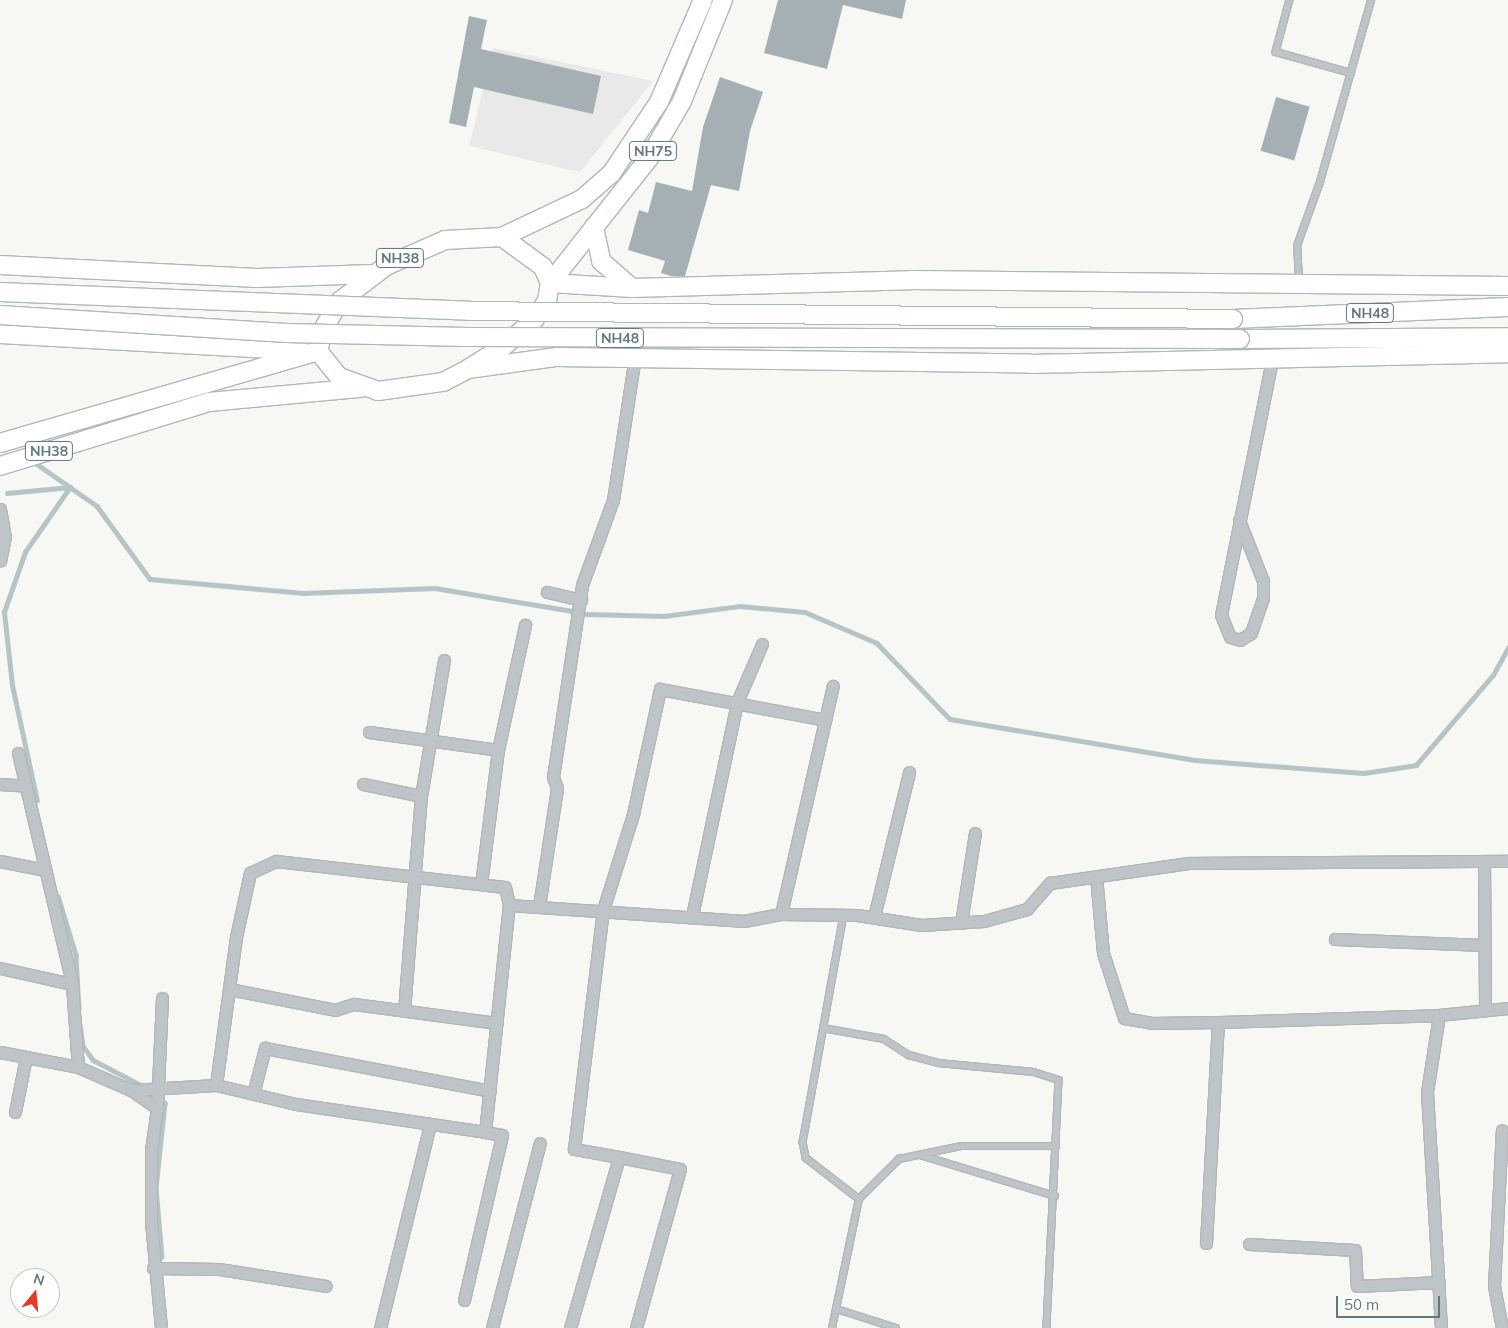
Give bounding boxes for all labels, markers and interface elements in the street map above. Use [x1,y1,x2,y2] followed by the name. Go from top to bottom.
[628,140,678,162] road number: NH75
[375,247,425,270] road number: NH38
[1345,302,1395,324] road number: NH48
[595,326,645,349] road number: NH48
[24,440,74,462] road number: NH38
[10,1268,60,1318] north arrow
[31,1269,47,1290] text: N
[1338,1286,1442,1318] scale bar
[1344,1295,1379,1314] text: 50 m

